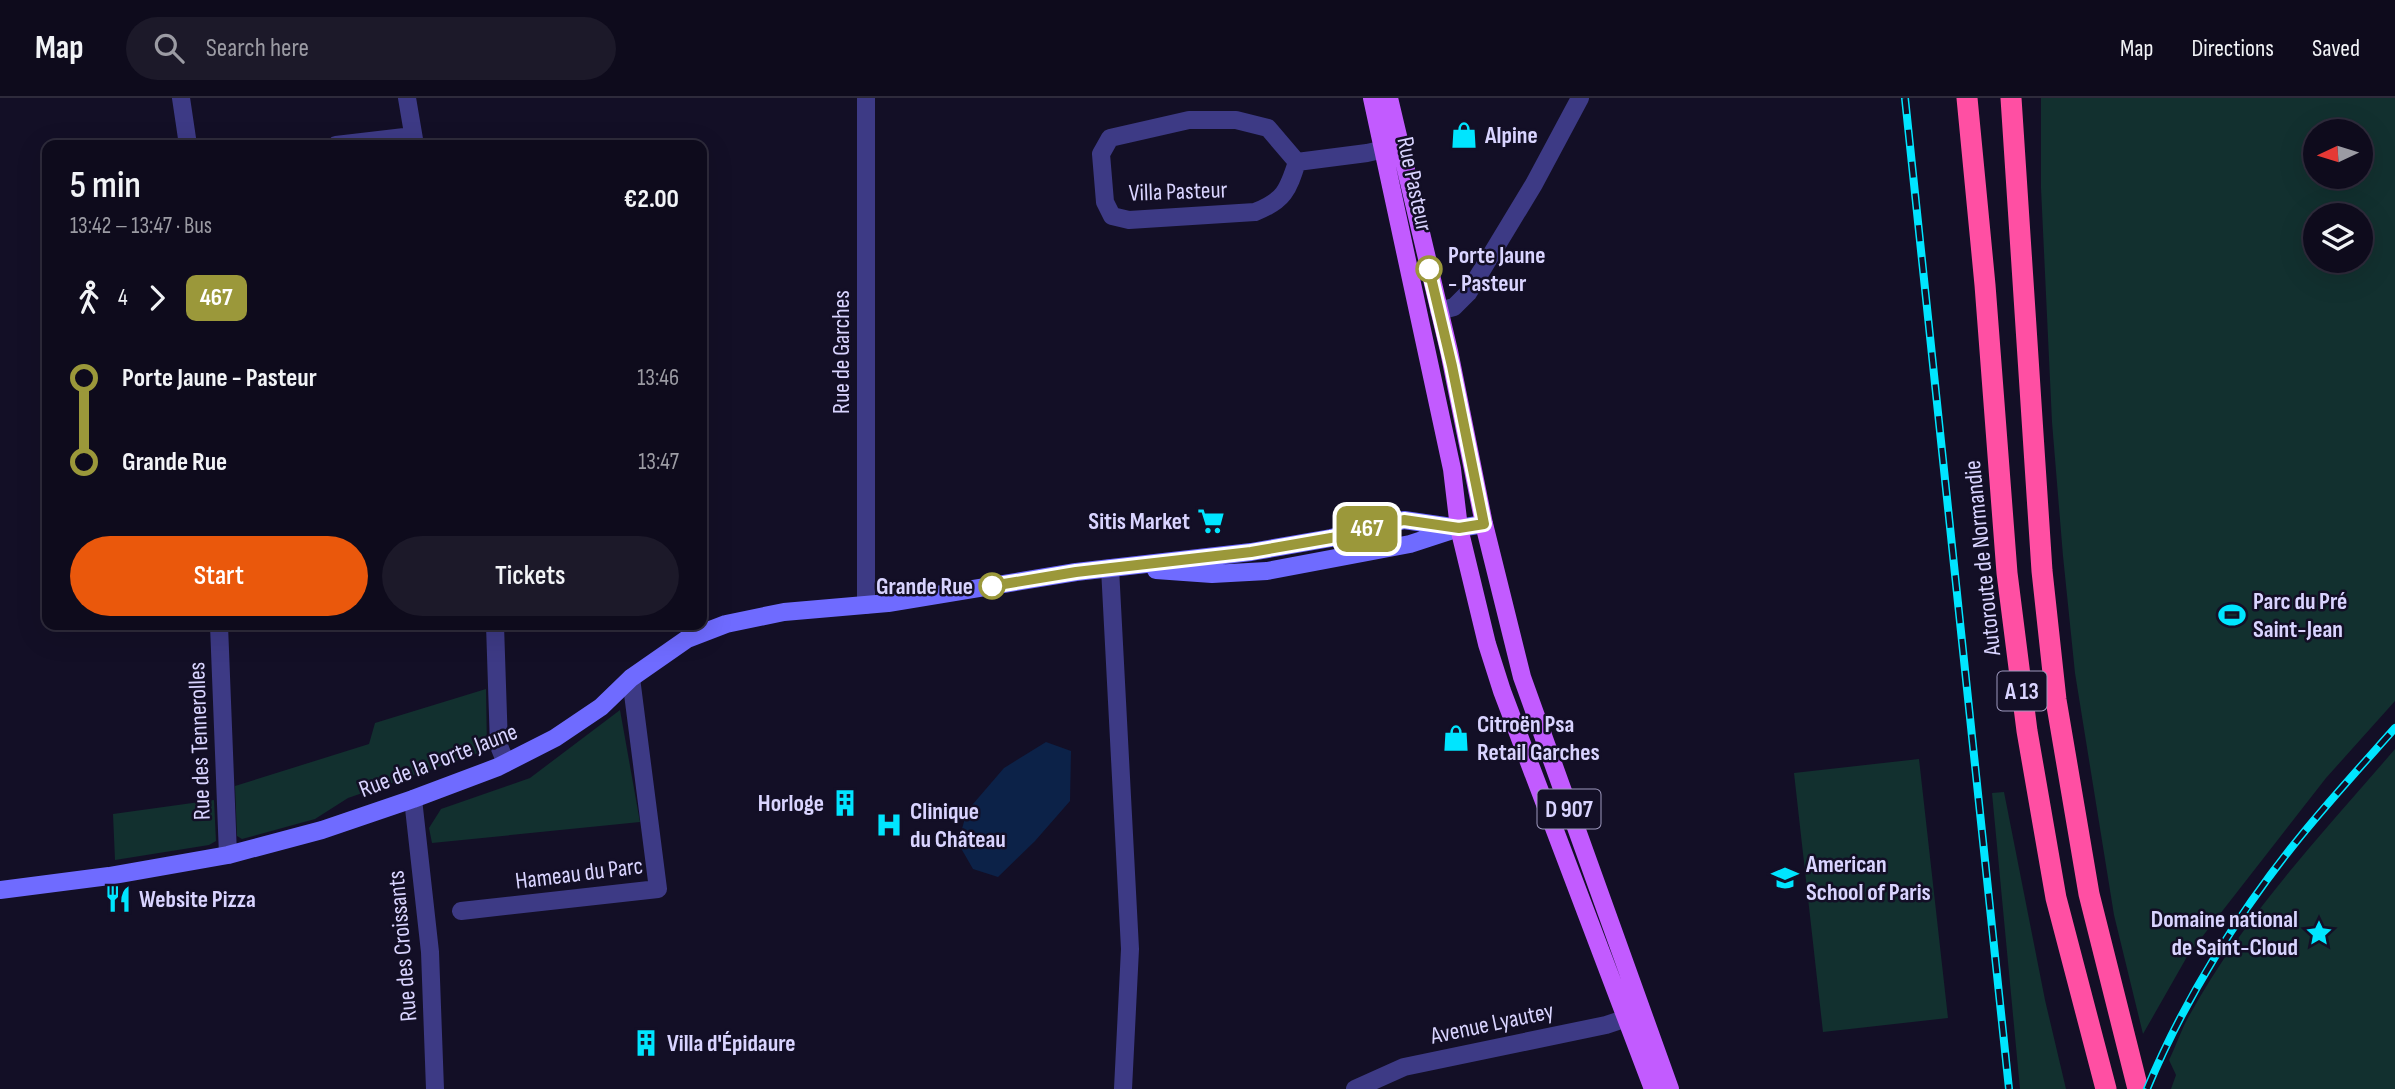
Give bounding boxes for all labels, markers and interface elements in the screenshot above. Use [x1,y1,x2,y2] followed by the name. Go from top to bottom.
[126,17,616,80] search box
[35,28,84,68] text: Map
[150,29,188,67] icon: search
[206,33,309,64] text: Search here
[2120,34,2153,63] text: Map
[2191,34,2274,63] text: Directions
[2312,34,2360,63] text: Saved
[2303,119,2373,189] north arrow
[2303,119,2373,273] map controls
[1449,120,1479,150] shop icon: Alpine
[1484,121,1538,150] place label: Alpine
[1390,134,1439,234] street label: Rue Pasteur
[70,163,141,208] text: 5 min
[1128,175,1228,208] street label: Villa Pasteur
[624,184,679,215] text: €2.00
[2303,203,2373,273] button: layers
[70,212,212,240] text: 13:42 – 13:47 · Bus
[1448,241,1546,298] place label: Porte Jaune - Pasteur
[1416,256,1442,282] marker: Porte Jaune - Pasteur
[70,279,108,317] icon: walk
[138,279,176,317] icon: forward
[200,283,233,312] text: 467
[118,284,128,312] text: 4
[827,290,856,414] street label: Rue de Garches
[122,363,317,394] text: Porte Jaune - Pasteur
[637,364,679,392] text: 13:46
[122,447,227,478] text: Grande Rue
[638,448,679,476] text: 13:47
[1958,459,2007,658] street label: Autoroute de Normandie
[1196,506,1226,536] supermarket icon: Sitis Market
[1327,506,1407,552] line badge: 467
[1088,507,1190,536] place label: Sitis Market
[1351,514,1383,543] text: 467
[70,536,368,616] button: Start
[382,536,679,616] button: Tickets
[876,572,973,601] place label: Grande Rue
[979,573,1005,599] marker: Grande Rue
[2253,587,2347,644] place label: Parc du Pré Saint-Jean
[2217,600,2247,630] sports icon: Parc du Pré Saint-Jean
[182,661,217,821] street label: Rue des Tennerolles
[1997,671,2046,710] road number: A 13
[1477,710,1600,767] place label: Citroën Psa Retail Garches
[355,717,522,804] street label: Rue de la Porte Jaune
[1441,723,1471,753] shop icon: Citroën Psa Retail Garches
[830,788,860,818] building icon: Horloge
[758,789,824,818] place label: Horloge
[1538,790,1600,828] road number: D 907
[910,797,1006,854] place label: Clinique du Château
[874,810,904,840] hospital icon: Clinique du Château
[1805,850,1931,907] place label: American School of Paris
[513,851,645,896] street label: Hameau du Parc
[1770,863,1800,893] school or university icon: American School of Paris
[381,869,424,1023] street label: Rue des Croissants
[103,884,133,914] restaurant icon: Website Pizza
[139,885,256,914] place label: Website Pizza
[2151,905,2298,962] place label: Domaine national de Saint-Cloud
[2304,918,2334,948] place icon: Domaine national de Saint-Cloud
[1427,996,1556,1051] street label: Avenue Lyautey
[631,1028,661,1058] building icon: Villa d'Épidaure
[667,1029,796,1058] place label: Villa d'Épidaure

